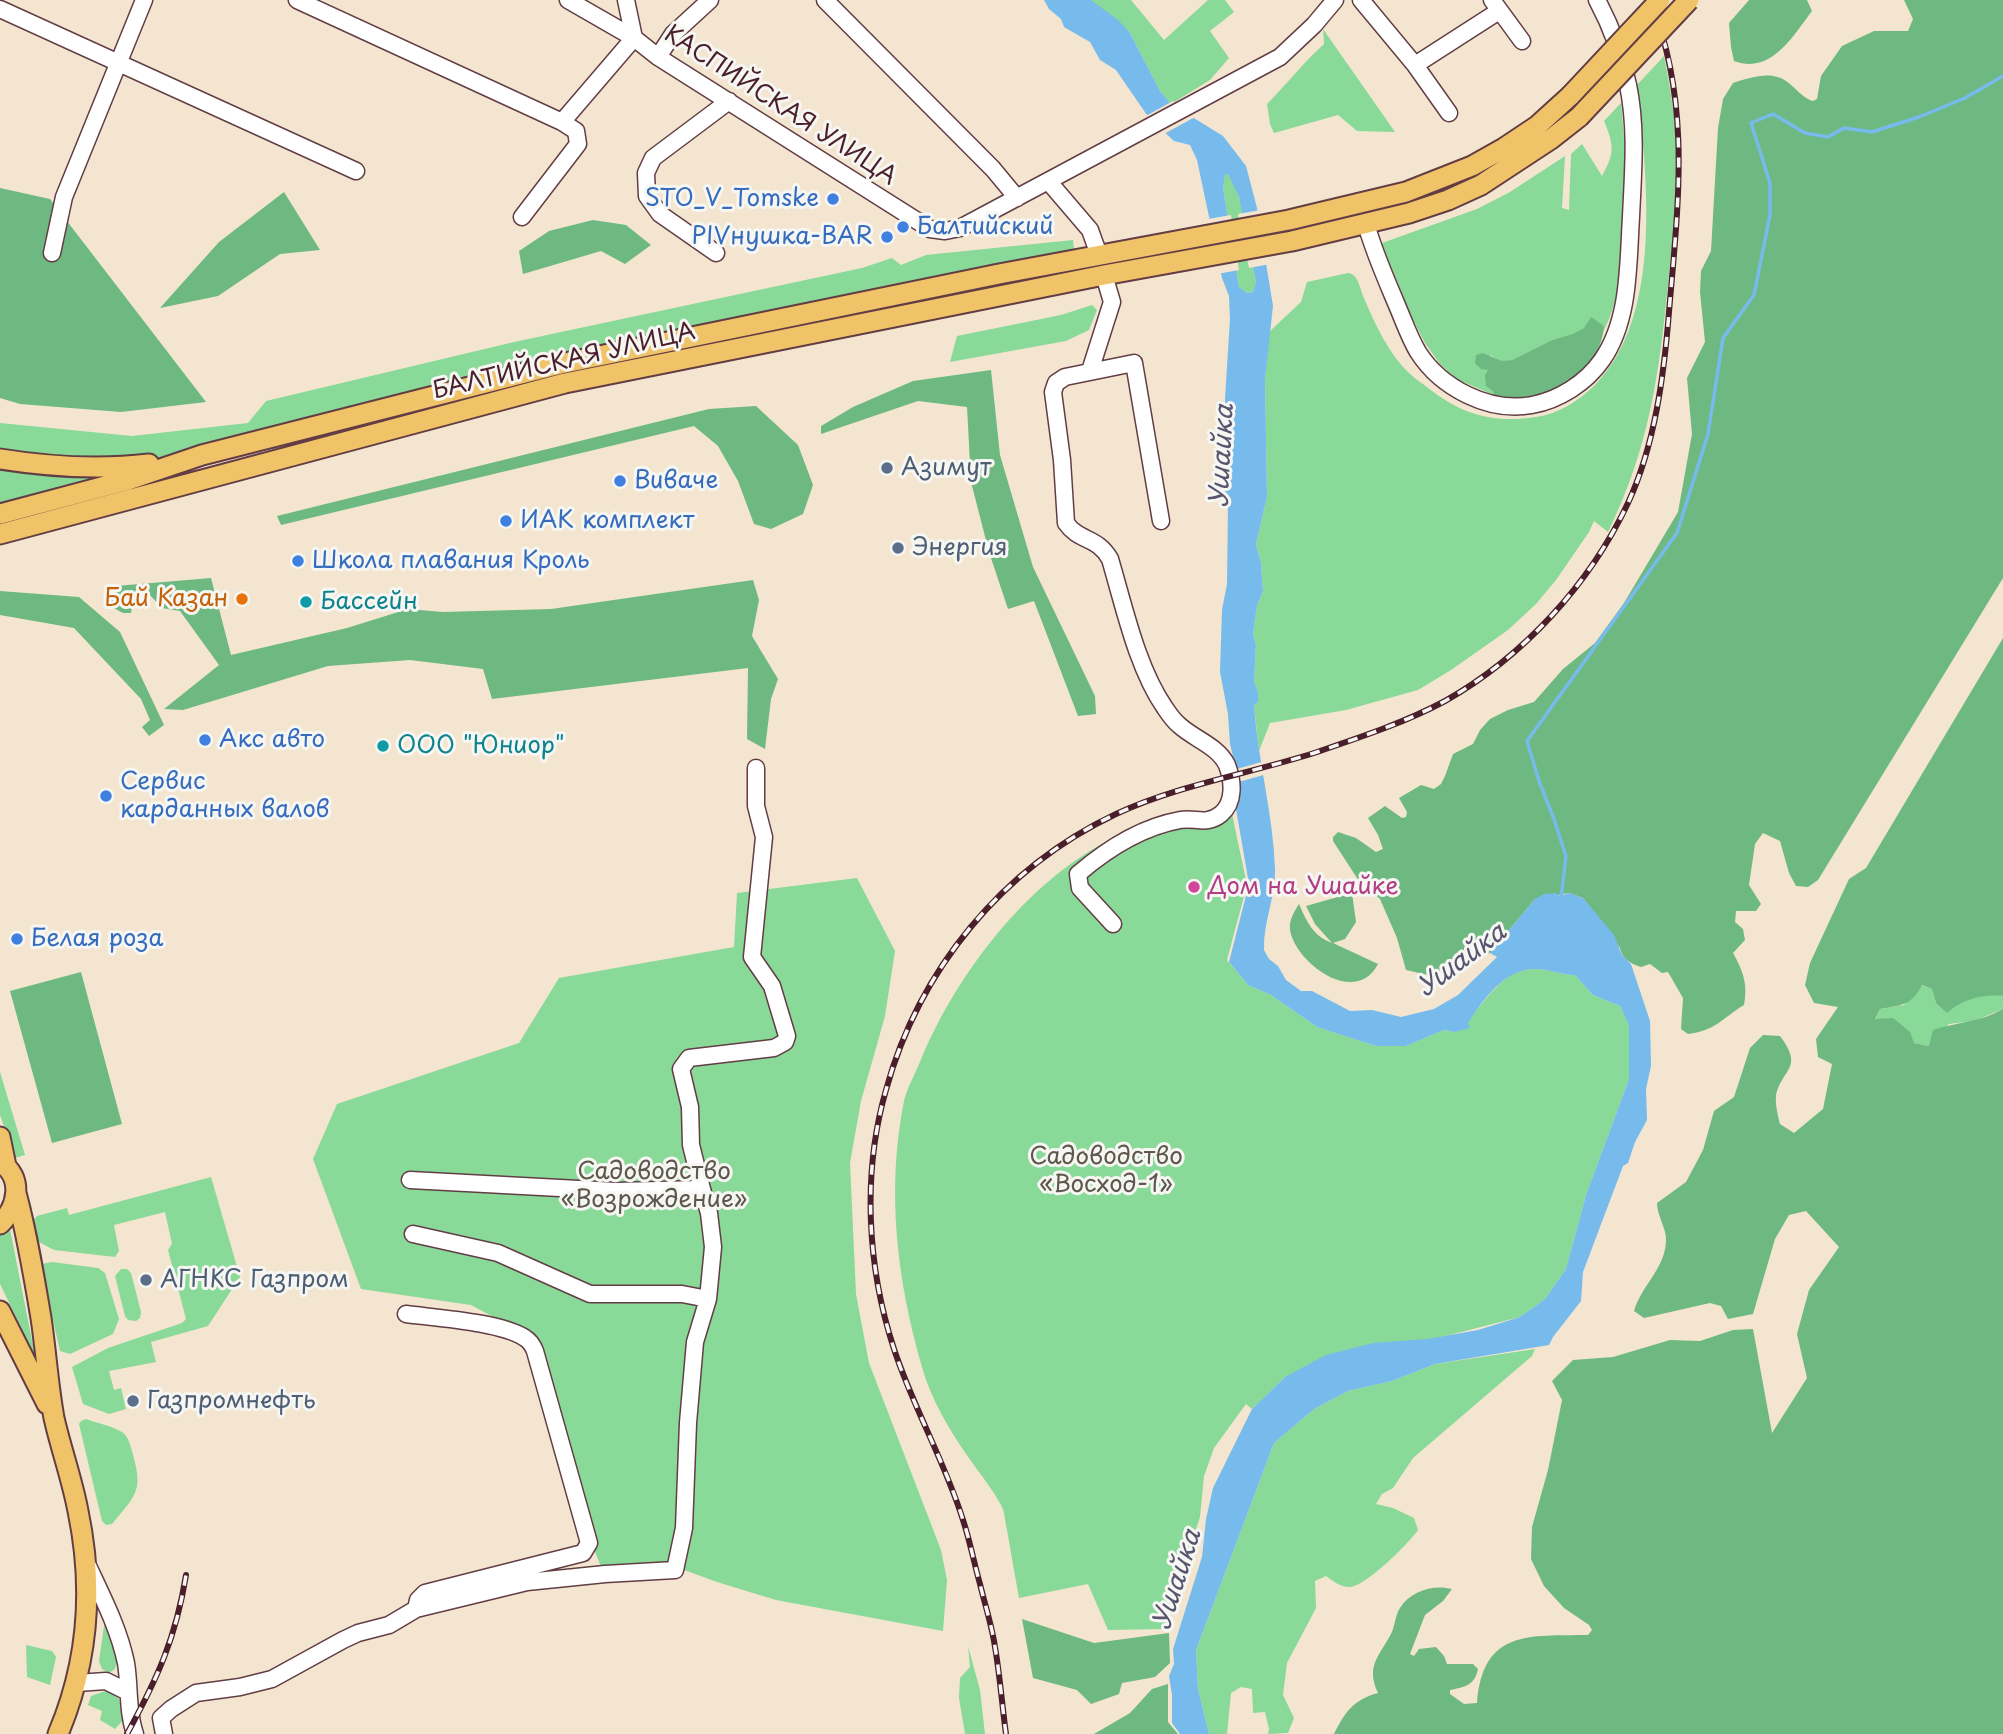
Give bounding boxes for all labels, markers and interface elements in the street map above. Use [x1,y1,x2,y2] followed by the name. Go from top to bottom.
[658,20,902,192] street label: КАСПИЙСКАЯ УЛИЦА
[645,185,819,213] place label: STO_V_Tomske
[825,191,841,207] marker: STO_V_Tomske
[917,213,1054,241] place label: Балтийский
[895,219,911,235] marker: Балтийский
[691,223,873,251] place label: PIVнушка-BAR
[879,229,895,245] marker: PIVнушка-BAR
[430,318,698,406] street label: БАЛТИЙСКАЯ УЛИЦА
[1205,403,1241,509] water label: Ушайка
[901,454,991,482] place label: Азимут
[879,460,895,476] marker: Азимут
[634,467,718,495] place label: Виваче
[612,473,628,489] marker: Виваче
[520,507,694,535] place label: ИАК комплект
[498,513,514,529] marker: ИАК комплект
[912,534,1007,562] place label: Энергия
[890,540,906,556] marker: Энергия
[312,547,590,575] place label: Школа плавания Кроль
[290,553,306,569] marker: Школа плавания Кроль
[105,585,228,613] place label: Бай Казан
[320,588,418,616] place label: Бассейн
[234,591,250,607] marker: Бай Казан
[298,594,314,610] marker: Бассейн
[219,726,325,754] place label: Акс авто
[197,732,213,748] marker: Акс авто
[397,732,565,760] place label: ООО "Юниор"
[375,738,391,754] marker: ООО "Юниор"
[120,768,330,824] place label: Сервис карданных валов
[98,788,114,804] marker: Сервис карданных валов
[1208,873,1399,901] place label: Дом на Ушайке
[1186,879,1202,895] marker: Дом на Ушайке
[1411,917,1513,1005] water label: Ушайка
[31,925,163,953] place label: Белая роза
[9,931,25,947] marker: Белая роза
[1029,1143,1183,1199] park label: Садоводство «Восход-1»
[561,1158,747,1214] park label: Садоводство «Возрождение»
[160,1266,349,1294] place label: АГНКС Газпром
[138,1272,154,1288] marker: АГНКС Газпром
[147,1387,316,1415] place label: Газпромнефть
[125,1393,141,1409] marker: Газпромнефть
[1147,1526,1209,1634] water label: Ушайка

